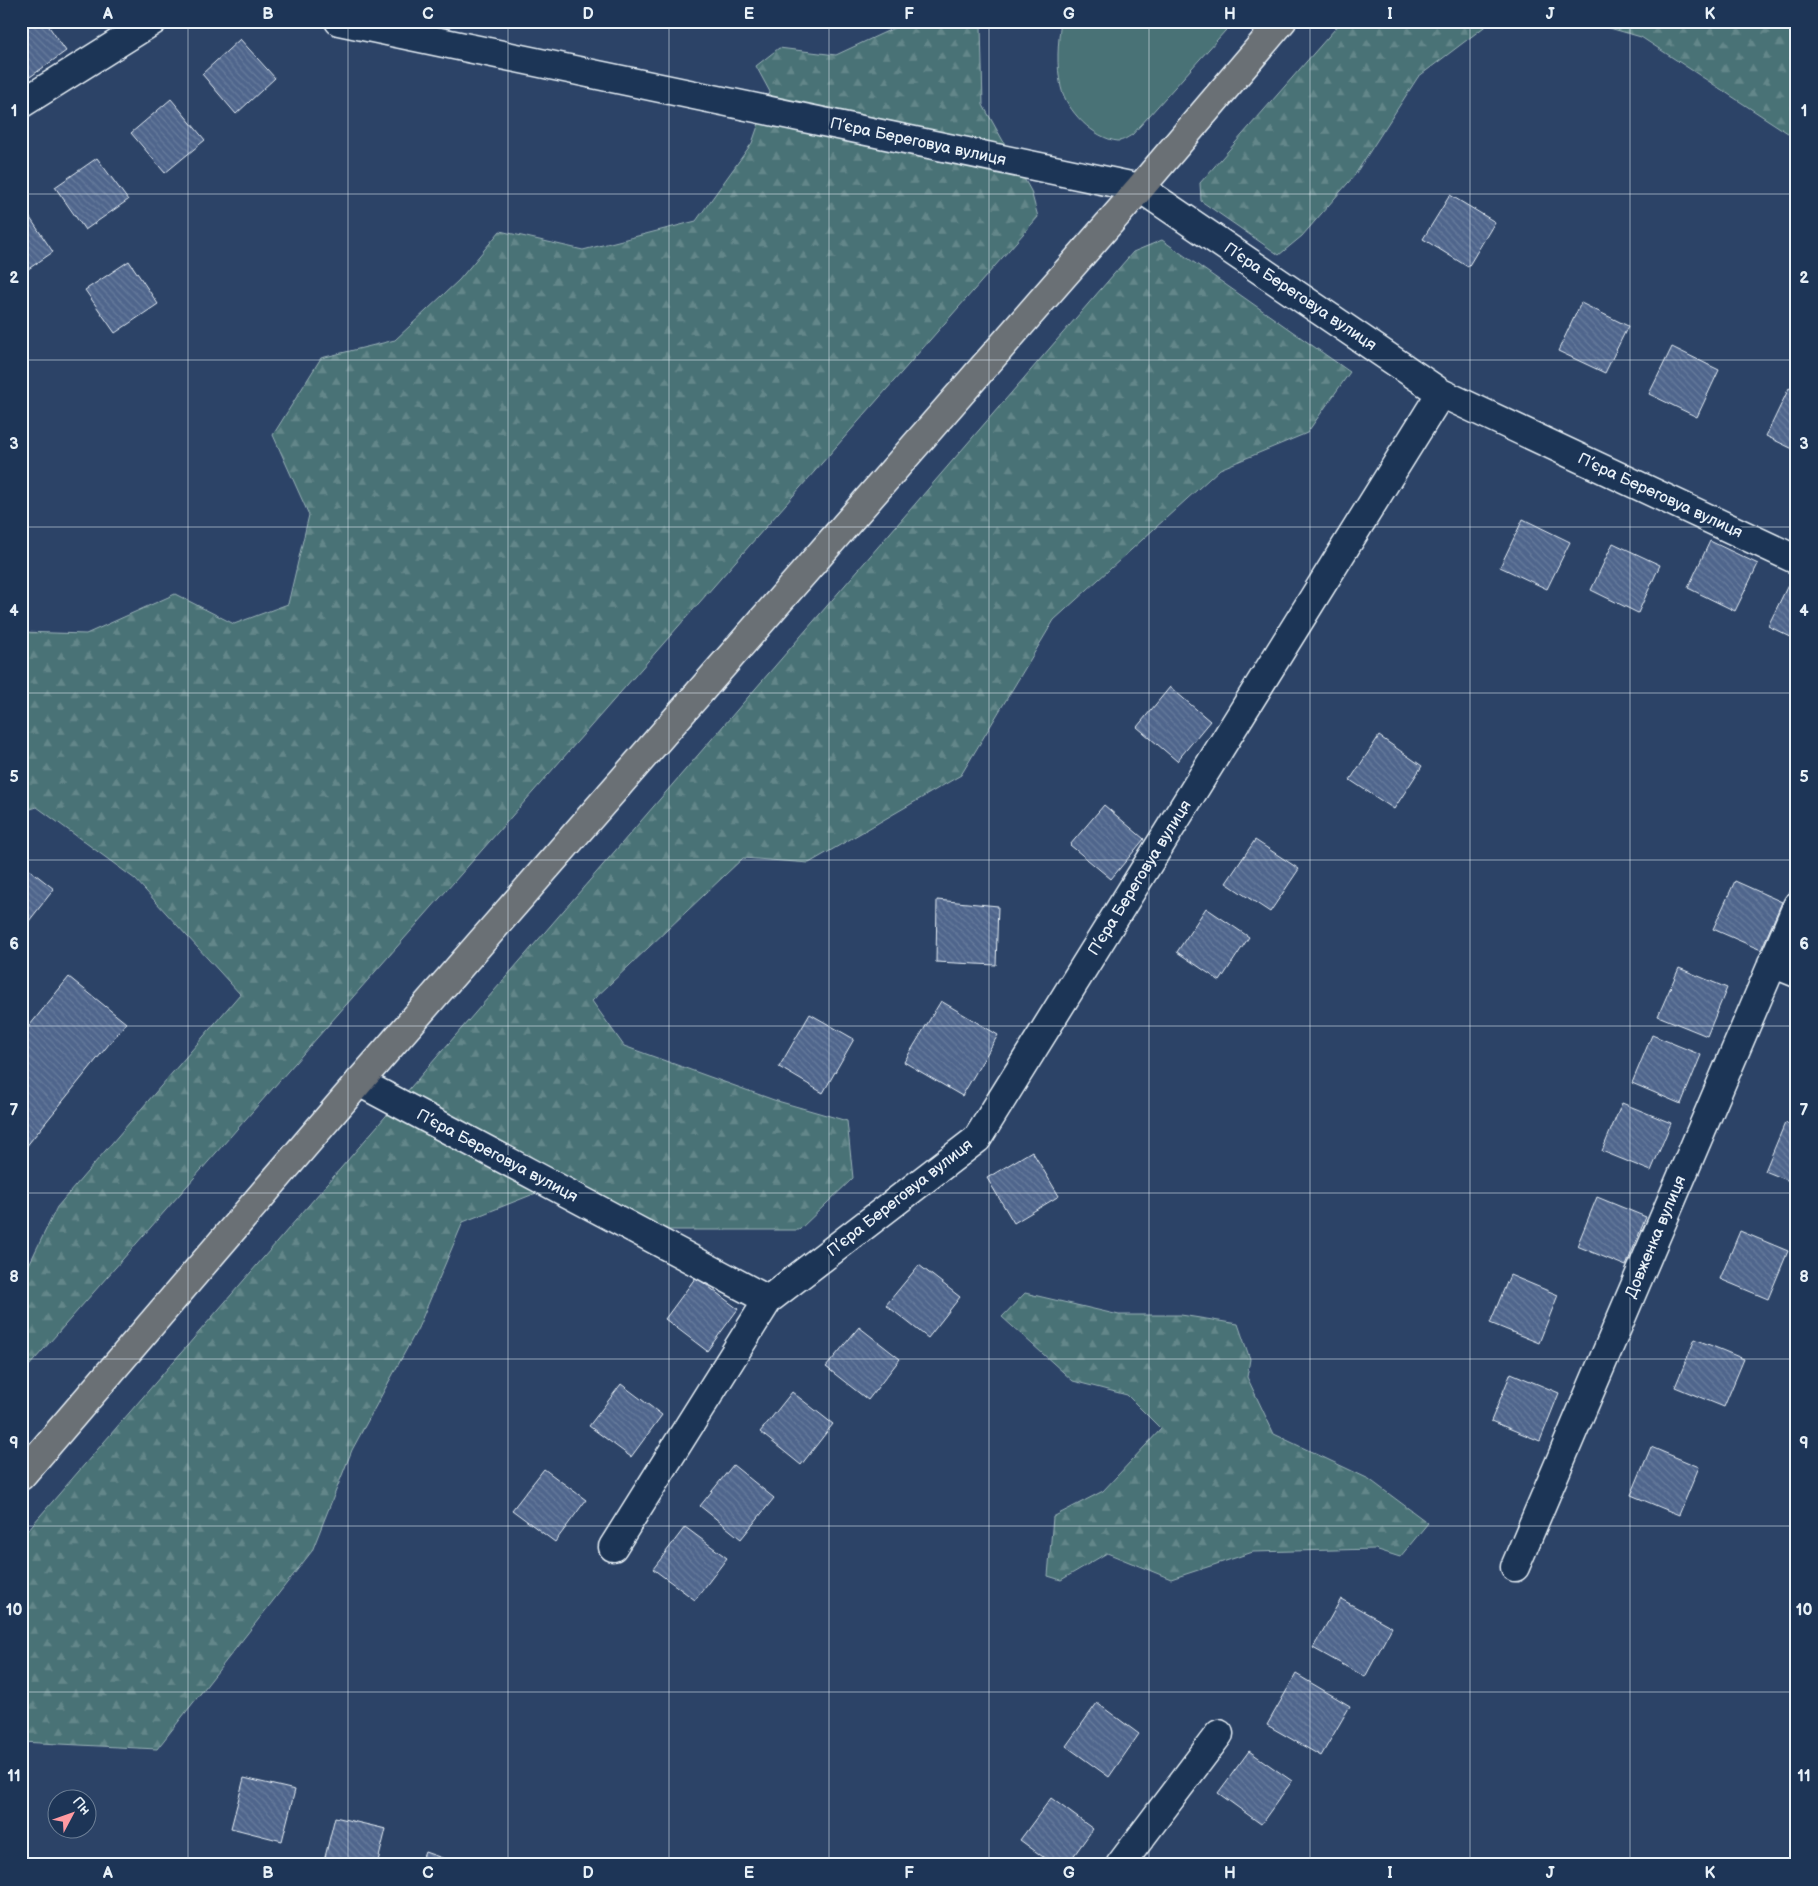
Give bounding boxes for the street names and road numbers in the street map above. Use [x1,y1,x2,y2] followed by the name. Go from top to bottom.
[828,114,1008,170] street label: П’єра Береговуа вулиця
[1220,239,1380,355] street label: П’єра Береговуа вулиця
[1575,449,1746,543] street label: П’єра Береговуа вулиця
[1084,797,1196,959] street label: П’єра Береговуа вулиця
[413,1105,581,1207] street label: П’єра Береговуа вулиця
[823,1135,977,1261] street label: П’єра Береговуа вулиця
[1622,1173,1690,1301] street label: Довженка вулиця

